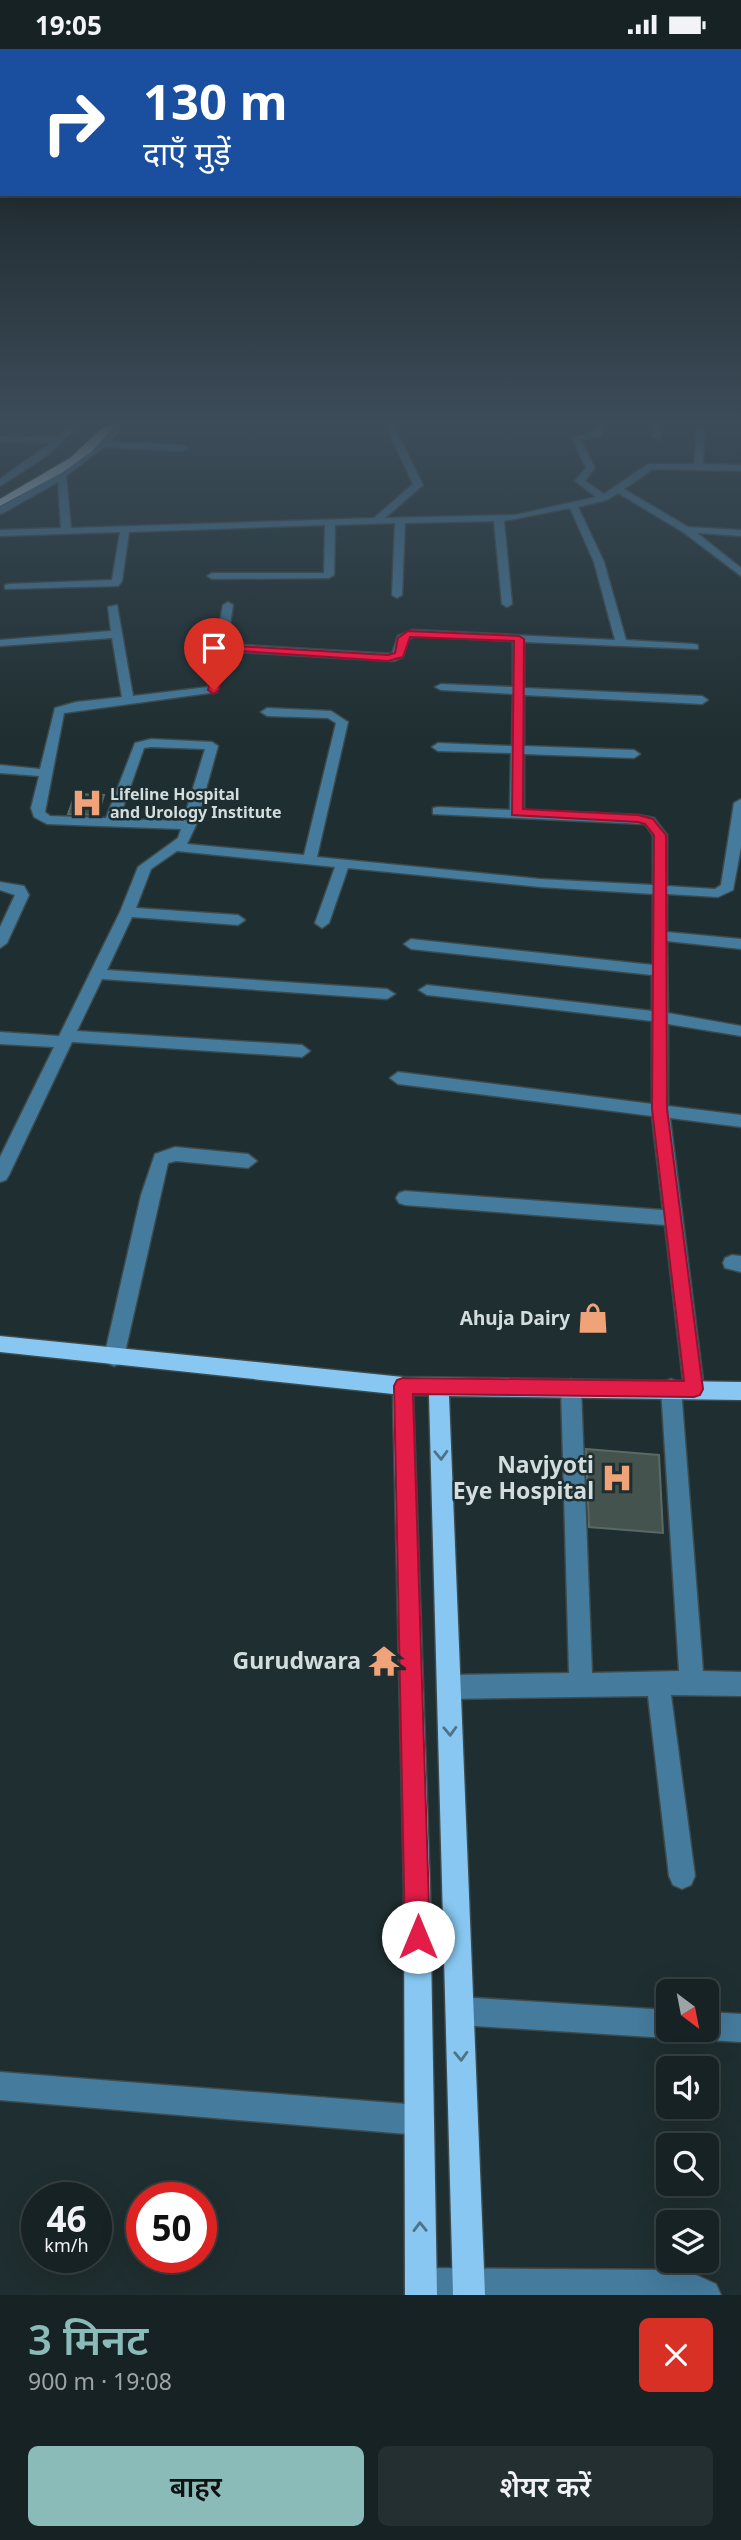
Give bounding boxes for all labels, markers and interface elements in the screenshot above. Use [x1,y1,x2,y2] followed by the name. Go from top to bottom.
[35,7,102,43] text: 19:05
[143,68,288,134] text: 130 m
[28,77,119,168] icon: right
[143,131,231,174] text: दाएँ मुड़ें
[184,618,244,690] pin
[195,629,233,667] icon: arrive
[110,783,282,823] place label: Lifeline Hospital and Urology Institute
[70,786,104,820] hospital icon: Lifeline Hospital and Urology Institute
[576,1301,610,1335] shop icon: Ahuja Dairy
[460,1305,570,1331] place label: Ahuja Dairy
[453,1448,594,1506] place label: Navjyoti Eye Hospital
[433,1450,449,1460] one-way arrow
[600,1461,634,1495] hospital icon: Navjyoti Eye Hospital
[233,1644,361,1676] place label: Gurudwara
[367,1644,401,1678] temple icon: Gurudwara
[443,1726,458,1737] one-way arrow
[381,1900,455,1974] position arrow
[656,1979,719,2042] north arrow
[656,1979,719,2273] map controls
[454,2051,469,2062] one-way arrow
[656,2056,719,2119] button: sound
[656,2133,719,2196] button: search
[126,2182,217,2273] speed limit sign: 50
[46,2195,87,2242] text: 46
[656,2210,719,2273] button: layers
[412,2221,428,2232] one-way arrow
[44,2233,89,2257] text: km/h
[28,2310,148,2367] text: 3 मिनट
[639,2318,713,2392] button: close
[28,2365,172,2397] text: 900 m · 19:08
[28,2446,364,2526] button: बाहर
[378,2446,713,2526] button: शेयर करें

